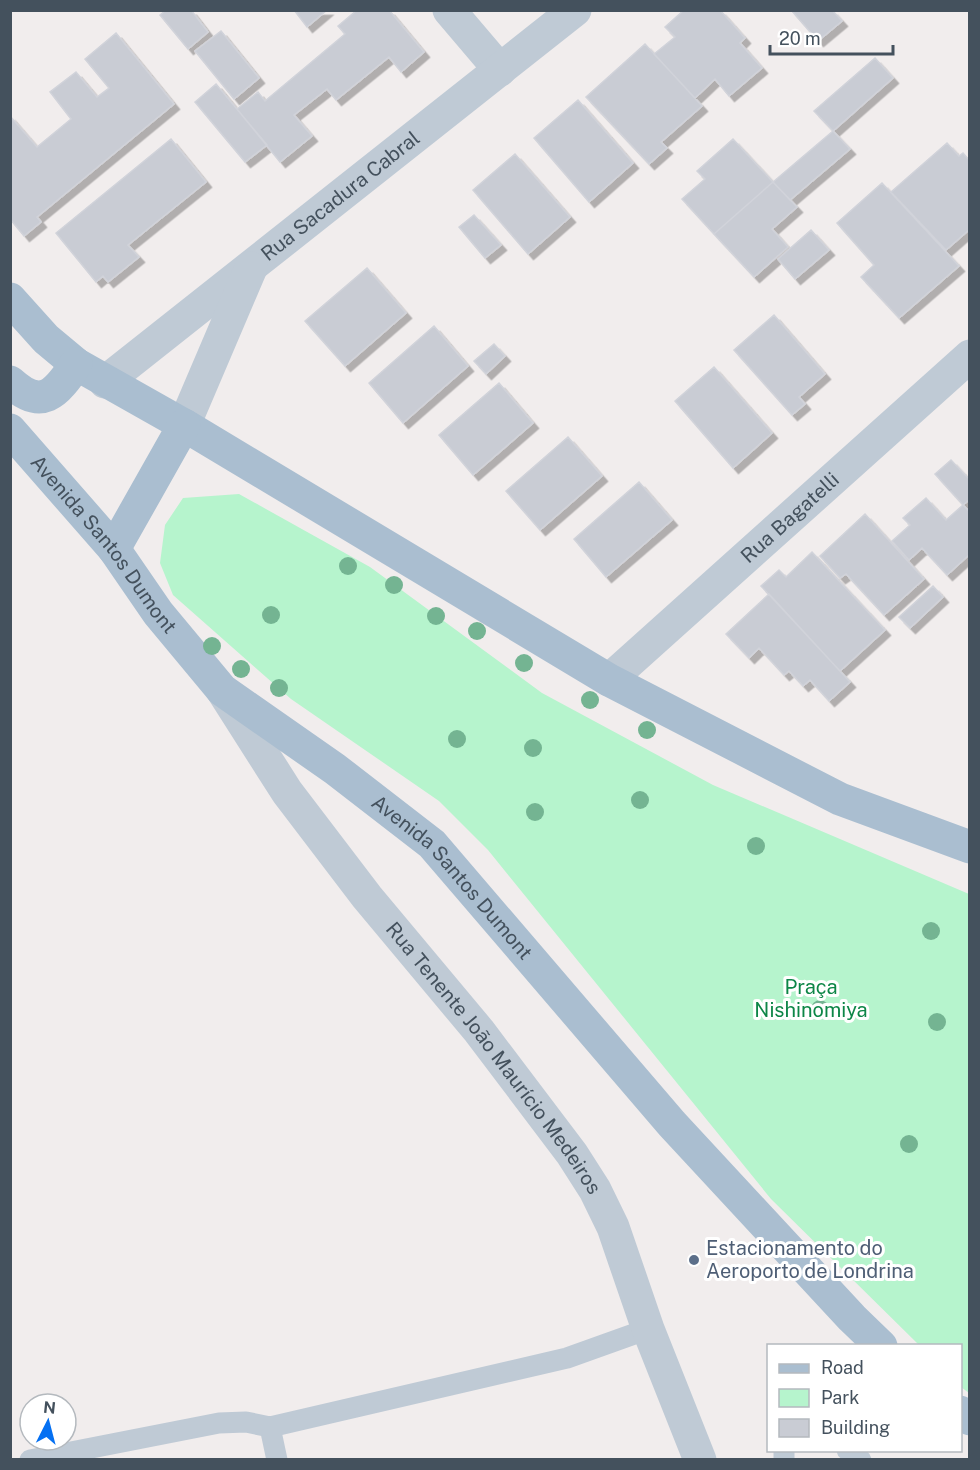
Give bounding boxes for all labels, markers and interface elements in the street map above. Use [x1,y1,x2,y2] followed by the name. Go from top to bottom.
[770,18,893,56] scale bar
[779,28,821,49] text: 20 m
[256,126,424,266] street label: Rua Sacadura Cabral
[26,450,182,638] street label: Avenida Santos Dumont
[736,467,844,568] street label: Rua Bagatelli
[367,790,538,964] street label: Avenida Santos Dumont
[381,917,606,1198] street label: Rua Tenente João Maurício Medeiros
[754,975,868,1022] park label: Praça Nishinomiya
[706,1236,914,1283] place label: Estacionamento do Aeroporto de Londrina
[687,1253,701,1267] marker: Estacionamento do Aeroporto de Londrina
[767,1344,962,1452] legend
[821,1357,864,1378] text: Road
[821,1387,859,1408] text: Park
[18,1392,78,1452] north arrow
[42,1397,57,1418] text: N
[821,1417,890,1438] text: Building

